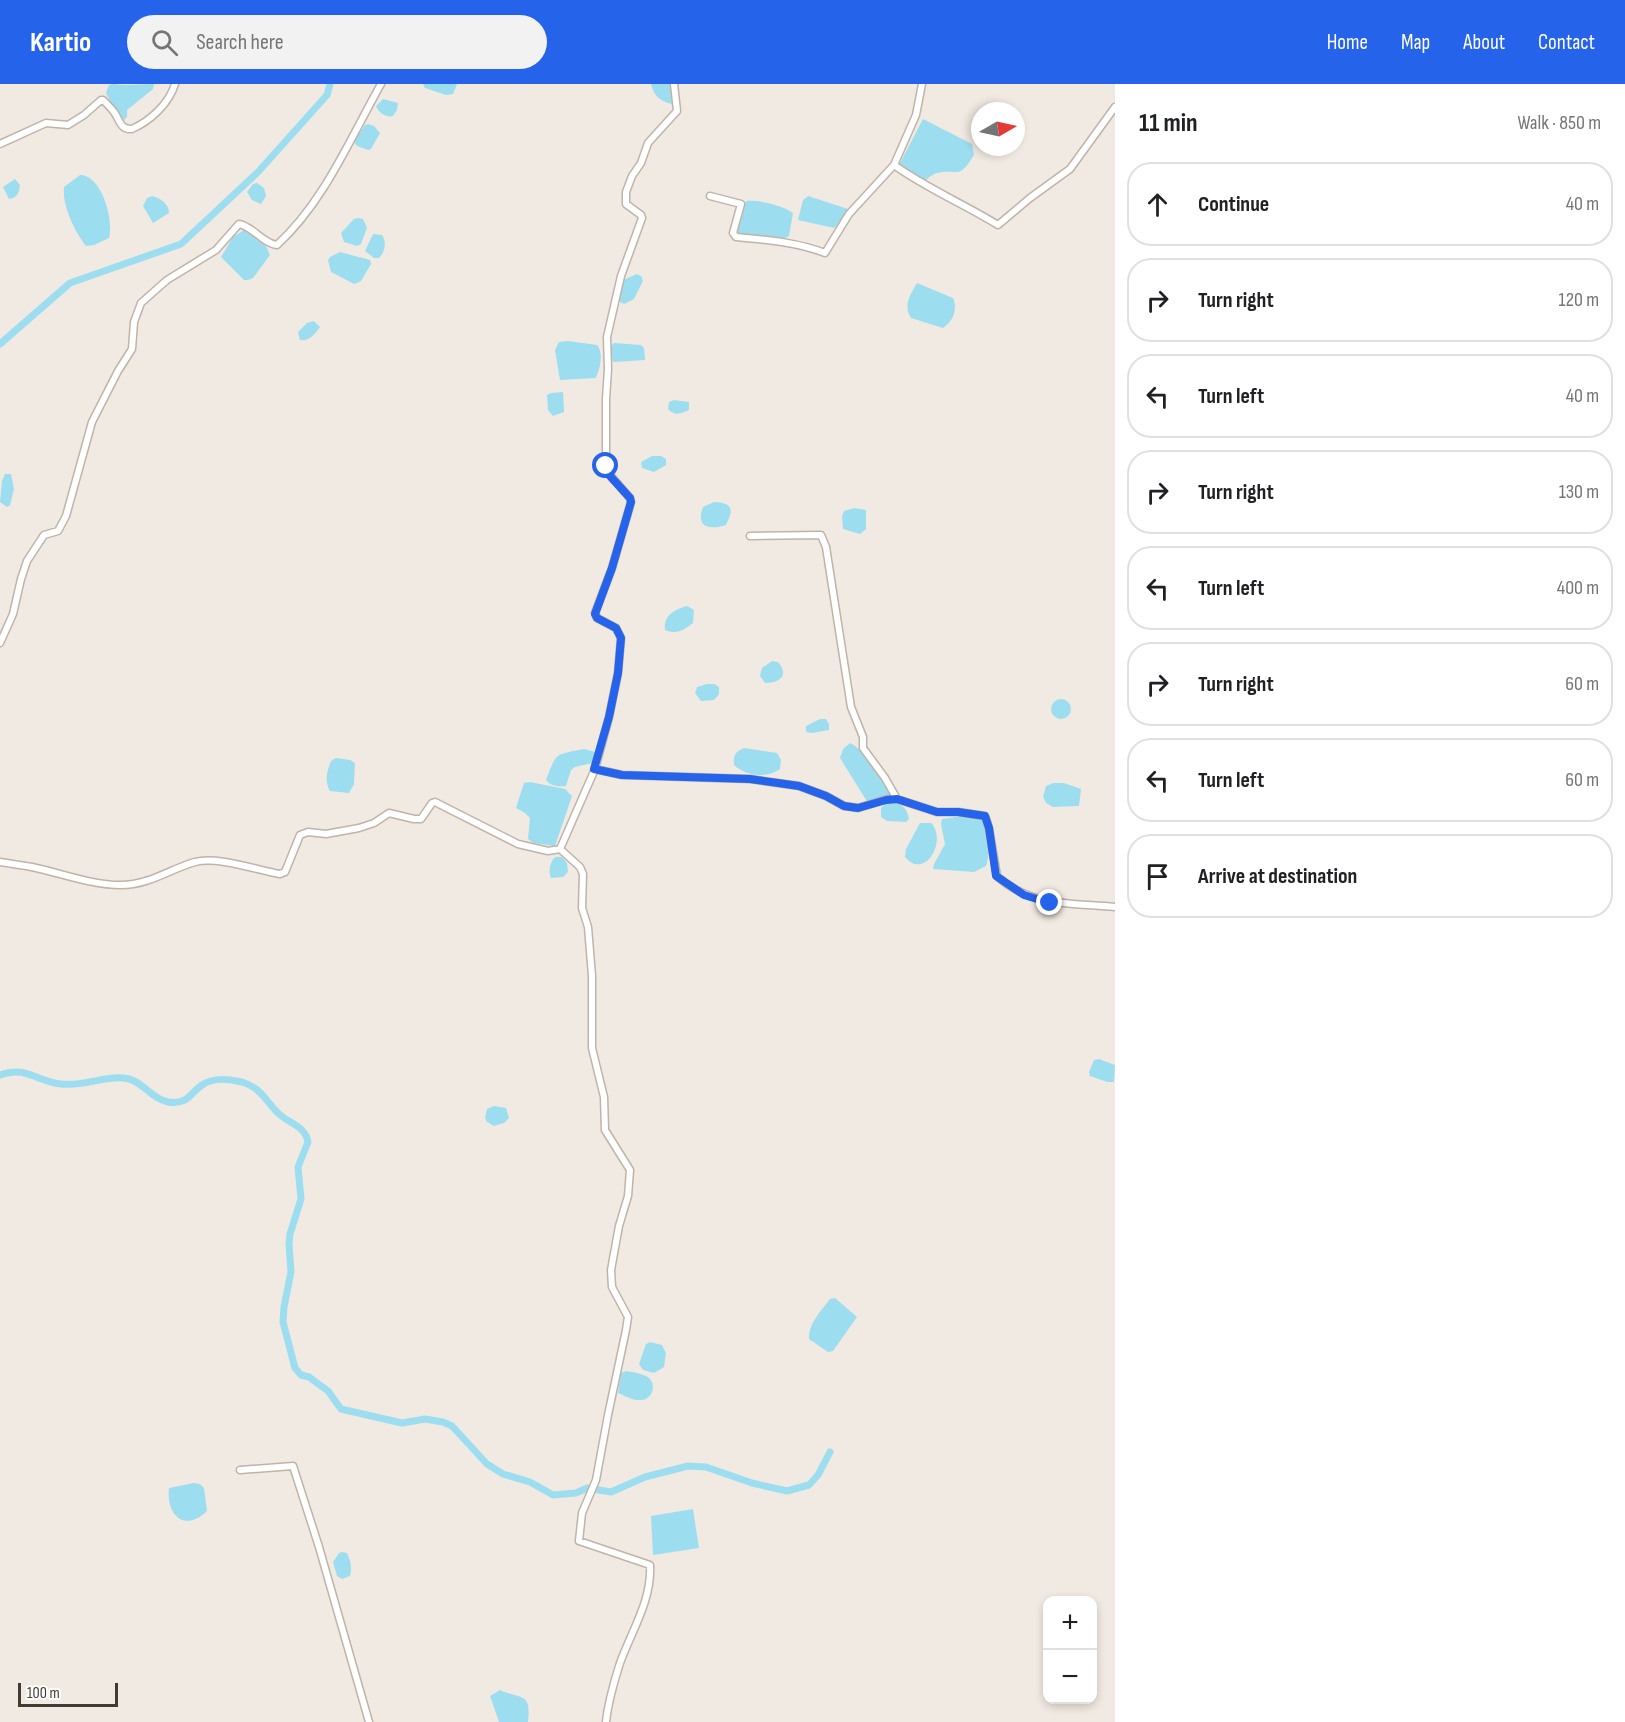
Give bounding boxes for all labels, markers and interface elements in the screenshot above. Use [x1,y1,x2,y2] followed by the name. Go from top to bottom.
[127,15,547,69] search box
[30,26,91,59] text: Kartio
[148,26,181,59] icon: search
[196,29,284,56] text: Search here
[1327,30,1368,55] text: Home
[1401,30,1430,55] text: Map
[1463,30,1505,55] text: About
[1538,30,1595,55] text: Contact
[971,102,1025,156] north arrow
[1139,108,1198,139] text: 11 min
[1517,111,1601,135] text: Walk · 850 m
[1141,188,1174,221] icon: ahead
[1198,191,1269,218] text: Continue
[1566,192,1599,216] text: 40 m
[1141,284,1174,317] icon: right
[1198,287,1274,314] text: Turn right
[1559,288,1599,312] text: 120 m
[1141,380,1174,413] icon: left
[1198,383,1264,410] text: Turn left
[1566,384,1599,408] text: 40 m
[592,452,618,478] route start
[1141,476,1174,509] icon: right
[1198,479,1274,506] text: Turn right
[1559,480,1599,504] text: 130 m
[1141,572,1174,605] icon: left
[1198,575,1264,602] text: Turn left
[1557,576,1599,600] text: 400 m
[1141,668,1174,701] icon: right
[1198,671,1274,698] text: Turn right
[1565,672,1599,696] text: 60 m
[1141,764,1174,797] icon: left
[1198,767,1264,794] text: Turn left
[1565,768,1599,792] text: 60 m
[1141,860,1174,893] icon: arrive
[1198,863,1357,890] text: Arrive at destination
[1036,889,1062,915] route end
[1043,1596,1097,1704] map controls
[1043,1596,1097,1650] button: +
[1043,1650,1097,1704] button: −
[18,1680,118,1708] scale bar
[27,1684,60,1703] text: 100 m

